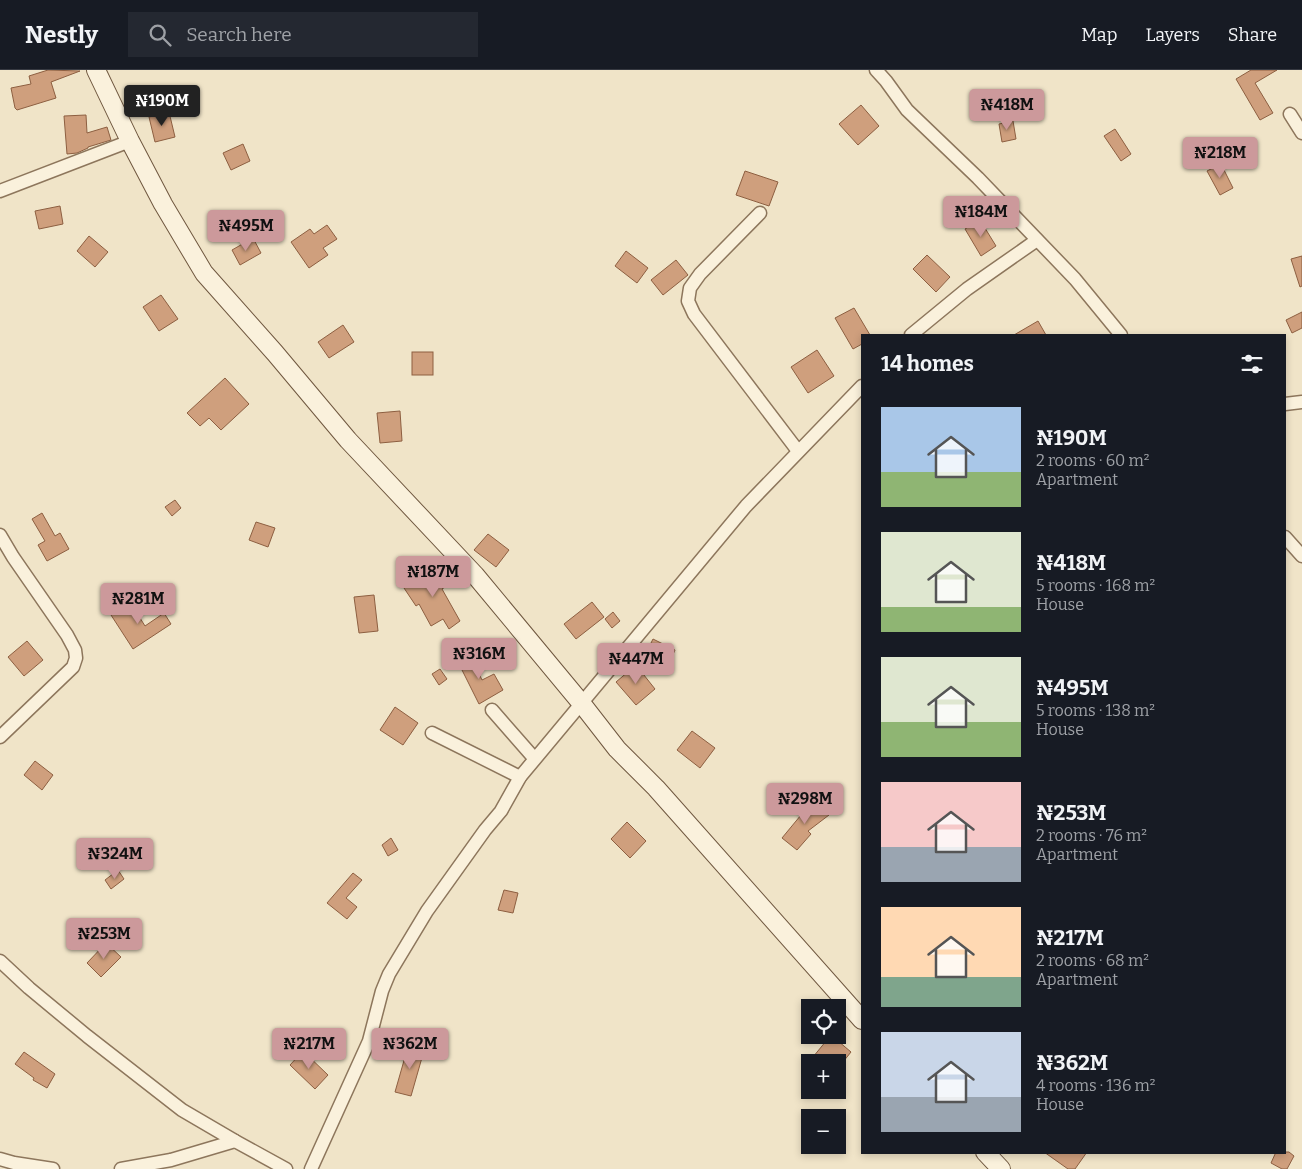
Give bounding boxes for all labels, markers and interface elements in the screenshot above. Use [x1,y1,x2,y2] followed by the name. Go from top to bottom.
[128,12,478,57] search box
[25,21,98,49] text: Nestly
[146,21,174,49] icon: search
[186,23,292,46] text: Search here
[1081,24,1117,46] text: Map
[1145,24,1200,46] text: Layers
[1228,24,1277,46] text: Share
[127,85,197,127] pin: ₦190M
[972,88,1042,131] pin: ₦418M
[135,91,189,110] text: ₦190M
[980,95,1034,114] text: ₦418M
[1185,136,1255,179] pin: ₦218M
[1194,143,1246,162] text: ₦218M
[946,196,1016,238] pin: ₦184M
[954,202,1008,221] text: ₦184M
[211,210,281,252] pin: ₦495M
[218,216,274,235] text: ₦495M
[1238,350,1266,378] icon: filters
[881,351,974,377] text: 14 homes
[1036,425,1107,451] text: ₦190M
[921,427,981,487] icon: home
[1036,451,1149,470] text: 2 rooms · 60 m²
[1036,470,1118,489] text: Apartment
[1036,550,1106,576] text: ₦418M
[921,552,981,612] icon: home
[398,556,468,598] pin: ₦187M
[407,562,459,581] text: ₦187M
[1036,576,1155,595] text: 5 rooms · 168 m²
[103,582,173,625] pin: ₦281M
[112,589,164,608] text: ₦281M
[1036,595,1084,614] text: House
[444,638,514,680] pin: ₦316M
[601,642,671,685] pin: ₦447M
[453,644,505,663] text: ₦316M
[608,649,664,668] text: ₦447M
[1036,675,1109,701] text: ₦495M
[921,677,981,737] icon: home
[1036,701,1155,720] text: 5 rooms · 138 m²
[1036,720,1084,739] text: House
[770,782,840,825] pin: ₦298M
[777,789,833,808] text: ₦298M
[1036,800,1106,826] text: ₦253M
[921,802,981,862] icon: home
[1036,826,1147,845] text: 2 rooms · 76 m²
[80,838,150,880] pin: ₦324M
[87,844,143,863] text: ₦324M
[1036,845,1118,864] text: Apartment
[69,918,139,960] pin: ₦253M
[77,924,131,943] text: ₦253M
[1036,925,1104,951] text: ₦217M
[921,927,981,987] icon: home
[1036,951,1149,970] text: 2 rooms · 68 m²
[1036,970,1118,989] text: Apartment
[801,999,846,1154] map controls
[801,999,846,1044] button: locate
[274,1028,344,1070] pin: ₦217M
[375,1028,445,1070] pin: ₦362M
[283,1034,335,1053] text: ₦217M
[383,1034,437,1053] text: ₦362M
[1036,1050,1108,1076] text: ₦362M
[921,1052,981,1112] icon: home
[801,1054,846,1099] button: +
[1036,1076,1155,1095] text: 4 rooms · 136 m²
[1036,1095,1084,1114] text: House
[801,1109,846,1154] button: −

